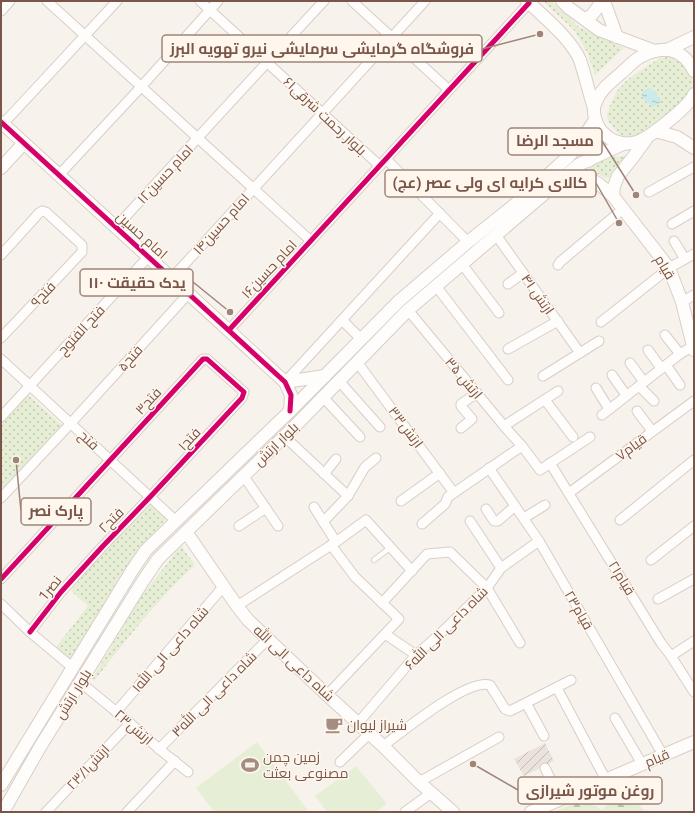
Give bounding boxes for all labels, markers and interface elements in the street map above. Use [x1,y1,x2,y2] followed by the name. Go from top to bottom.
[162,35,482,62] callout: فروشگاه گرمایشی سرمایشی نیرو تهویه البرز
[169,40,474,58] text: فروشگاه گرمایشی سرمایشی نیرو تهویه البرز
[280,73,370,159] street label: بلوار رحمت شرقی۶۱
[508,128,602,155] callout: مسجد الرضا
[516,132,594,150] text: مسجد الرضا
[134,141,198,208] street label: امام حسین۱۲
[385,170,596,197] callout: کالای کرایه ای ولی عصر (عج)
[392,174,588,193] text: کالای کرایه ای ولی عصر (عج)
[189,190,254,259] street label: امام حسین۱۴
[112,208,171,263] street label: امام حسین
[238,237,302,303] street label: امام حسین۱۶
[650,252,678,283] street label: قیام
[80,269,193,296] callout: یدک حقیقت ۱۱۰
[518,271,558,317] street label: ارتش ۴۱
[88,274,186,292] text: یدک حقیقت ۱۱۰
[27,278,59,311] street label: ۹فتح
[54,302,109,359] street label: فتح الفتوح
[114,342,146,375] street label: ۵فتح
[442,354,486,402] street label: ارتش ۳۵
[132,384,165,418] street label: ۳فتح
[385,403,427,451] street label: ارتش۳۳
[250,419,302,469] street label: بلوار ارتش
[174,424,204,455] street label: ۱فتح
[75,427,102,454] street label: فتح
[613,430,651,465] street label: قیام۷
[21,498,91,525] callout: پارک نصر
[28,502,84,522] text: پارک نصر
[95,504,128,537] street label: ۲فتح
[604,558,639,599] street label: قیام۲۱
[35,572,65,604] street label: 1نصر
[400,582,491,673] street label: شاه داعی الی الله۶
[560,588,597,633] street label: قیام۲۳
[128,602,212,695] street label: شاه داعی الی الله۱
[251,621,338,704] street label: شاه داعی الی الله
[168,648,260,740] street label: شاه داعی الی الله۳
[51,666,95,722] street label: بلوار ارتش
[112,706,156,748] street label: ارتش۲۳
[324,715,344,735] cafe icon: شیراز لیوان
[347,717,407,733] place label: شیراز لیوان
[63,741,113,793] street label: ۲۳/۱ارتش
[642,746,673,772] street label: قیام
[263,749,348,781] place label: زمین چمن مصنوعی بعثت
[240,755,260,775] sports icon: زمین چمن مصنوعی بعثت
[518,777,662,804] callout: روغن موتور شیرازی
[526,782,654,800] text: روغن موتور شیرازی

